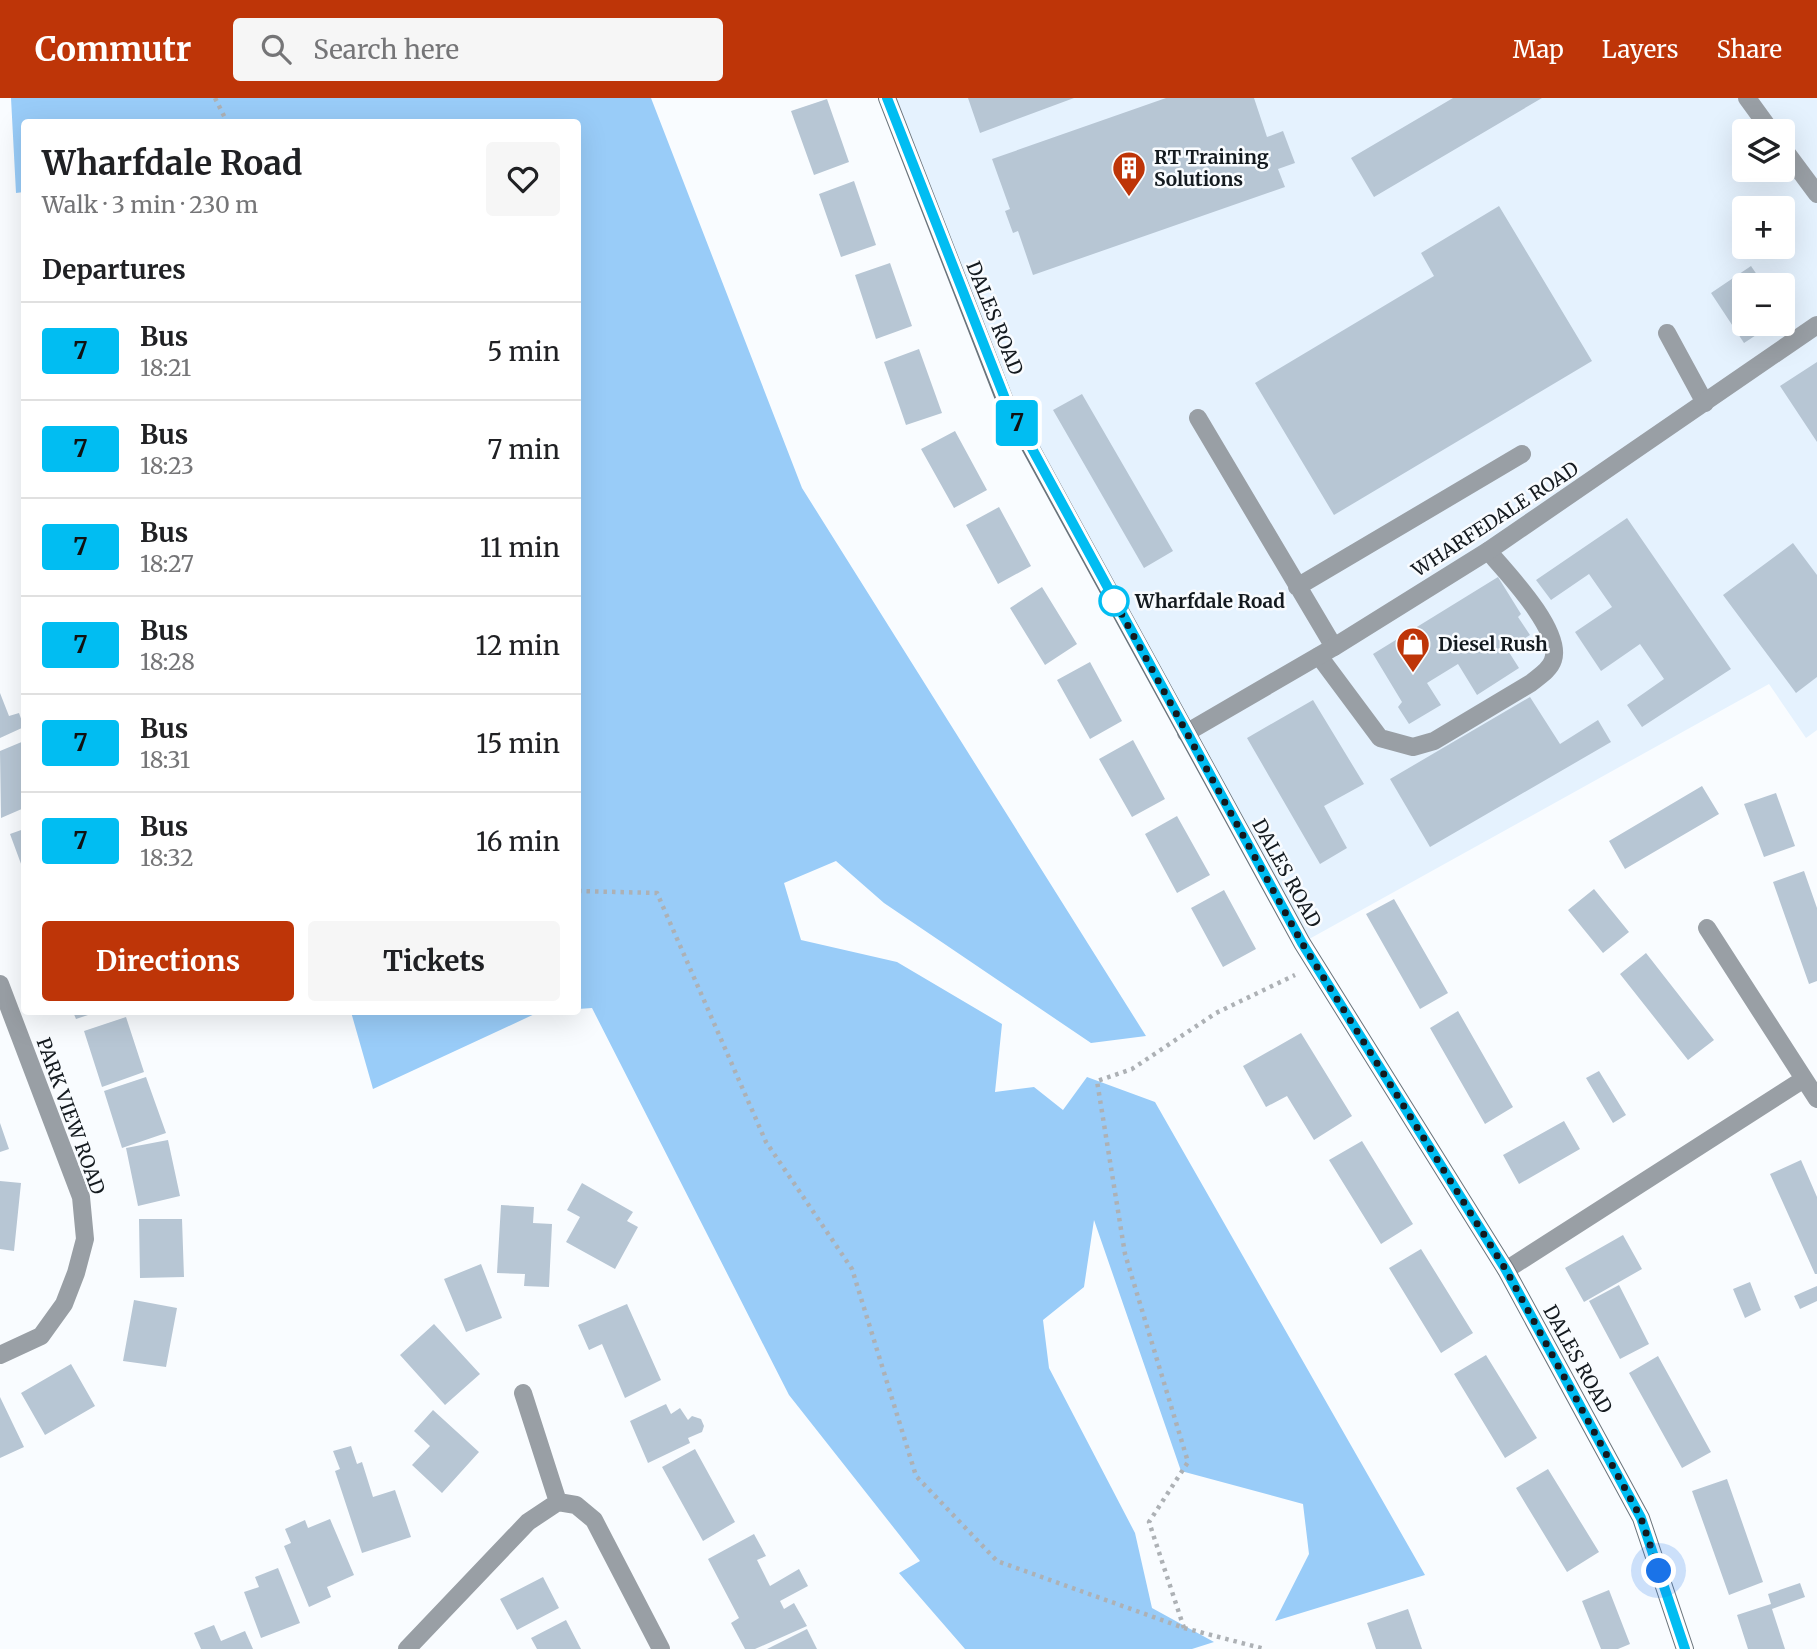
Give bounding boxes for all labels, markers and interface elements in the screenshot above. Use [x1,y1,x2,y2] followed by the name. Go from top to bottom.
[233,18,723,81] search box
[35,29,191,70] text: Commutr
[257,30,295,68] icon: search
[313,33,459,66] text: Search here
[1513,34,1564,65] text: Map
[1602,34,1678,65] text: Layers
[1716,34,1782,65] text: Share
[1732,119,1795,336] map controls
[1732,119,1795,182] button: layers
[486,142,560,216] button: heart
[42,143,302,184] text: Wharfdale Road
[1154,145,1269,191] place label: RT Training Solutions
[1110,149,1148,198] building icon: RT Training Solutions
[42,190,258,219] text: Walk · 3 min · 230 m
[1732,196,1795,259] button: +
[42,253,186,286] text: Departures
[961,258,1029,378] street label: DALES ROAD
[1732,273,1795,336] button: −
[140,320,188,353] text: Bus
[73,335,88,366] text: 7
[487,335,560,368] text: 5 min
[140,353,191,382] text: 18:21
[994,400,1040,446] line badge: 7
[1010,407,1024,438] text: 7
[140,418,188,451] text: Bus
[73,433,88,464] text: 7
[488,433,560,466] text: 7 min
[140,451,194,480] text: 18:23
[1406,456,1583,582] street label: WHARFEDALE ROAD
[140,516,188,549] text: Bus
[73,531,88,562] text: 7
[480,531,560,564] text: 11 min
[140,549,194,578] text: 18:27
[1099,586,1129,616] marker: Wharfdale Road
[1134,589,1285,613] place label: Wharfdale Road
[140,614,188,647] text: Bus
[1394,625,1432,674] shop icon: Diesel Rush
[73,629,88,660] text: 7
[476,629,560,662] text: 12 min
[1438,632,1548,656] place label: Diesel Rush
[140,647,195,676] text: 18:28
[140,712,188,745] text: Bus
[73,727,88,758] text: 7
[476,727,560,760] text: 15 min
[140,745,190,774] text: 18:31
[140,810,188,843] text: Bus
[1247,814,1327,932] street label: DALES ROAD
[73,825,88,856] text: 7
[476,825,560,858] text: 16 min
[140,843,194,872] text: 18:32
[42,921,294,1001] button: Directions
[308,921,560,1001] button: Tickets
[32,1034,110,1198] street label: PARK VIEW ROAD
[1538,1300,1618,1418] street label: DALES ROAD
[1641,1553,1676,1588] your location

